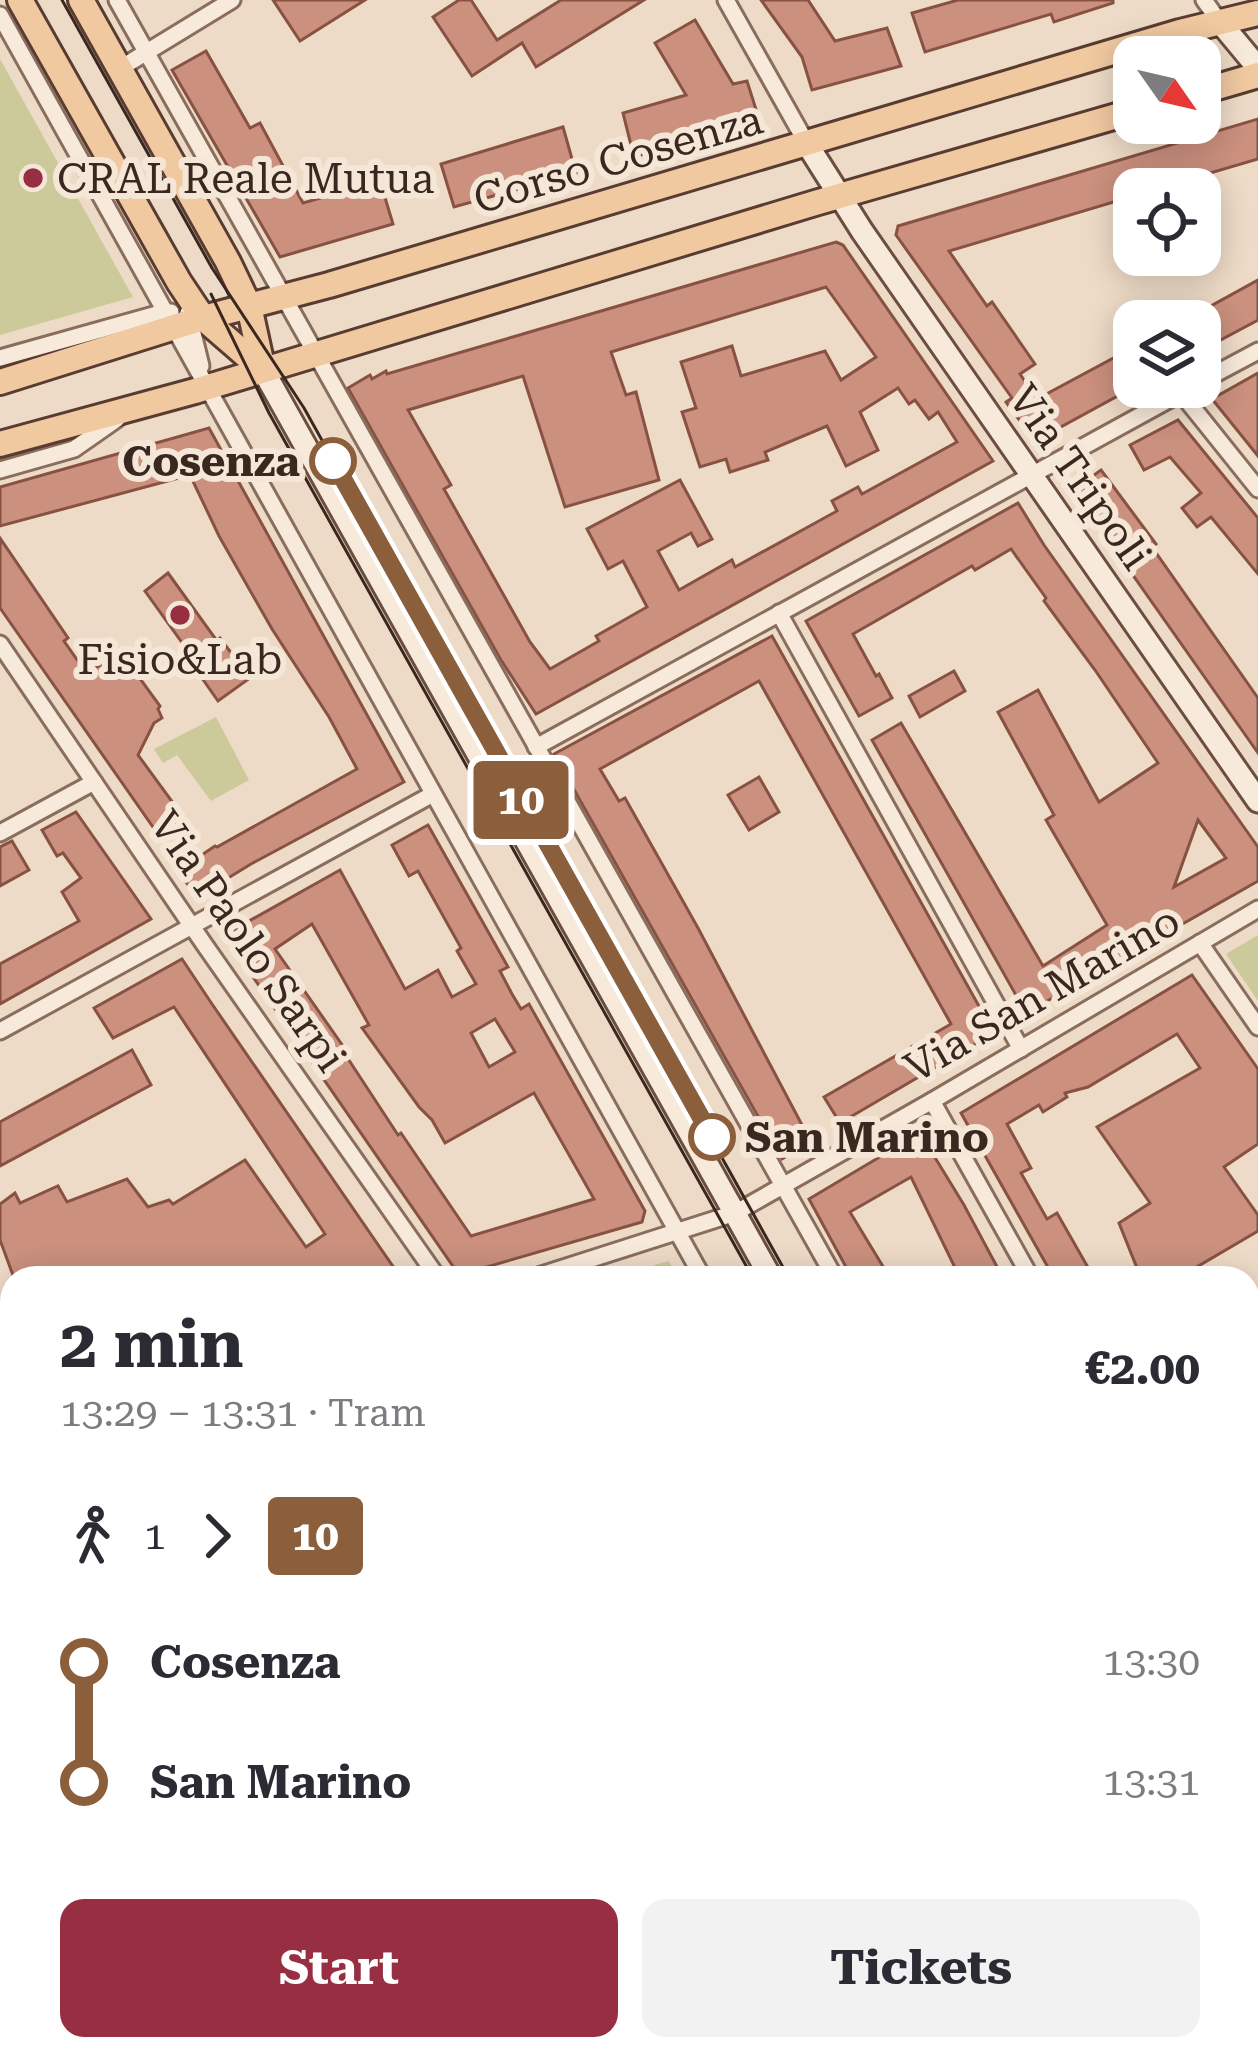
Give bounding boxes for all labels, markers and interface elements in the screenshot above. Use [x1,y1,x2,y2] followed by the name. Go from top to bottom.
[1113,36,1221,144] north arrow
[1113,36,1221,408] map controls
[468,94,768,224] street label: Corso Cosenza
[57,154,434,203] place label: CRAL Reale Mutua
[20,165,46,191] marker: CRAL Reale Mutua
[1113,168,1221,276] button: locate
[1113,300,1221,408] button: layers
[999,375,1161,579] street label: Via Tripoli
[122,437,300,486] place label: Cosenza
[311,439,355,483] marker: Cosenza
[167,602,193,628] marker: Fisio&Lab
[78,635,282,684] place label: Fisio&Lab
[467,761,575,839] line badge: 10
[497,775,545,824] text: 10
[140,801,356,1081] street label: Via Paolo Sarpi
[896,896,1188,1092] street label: Via San Marino
[745,1113,989,1162] place label: San Marino
[690,1115,734,1159] marker: San Marino
[60,1306,243,1383] text: 2 min
[1085,1342,1200,1395] text: €2.00
[60,1390,426,1436] text: 13:29 – 13:31 · Tram
[60,1503,126,1569] icon: walk
[184,1503,250,1569] icon: forward
[292,1511,339,1560] text: 10
[144,1513,166,1559] text: 1
[150,1636,340,1689] text: Cosenza
[1103,1639,1200,1685] text: 13:30
[150,1756,411,1809] text: San Marino
[1103,1759,1200,1805] text: 13:31
[60,1899,618,2037] button: Start
[642,1899,1200,2037] button: Tickets

